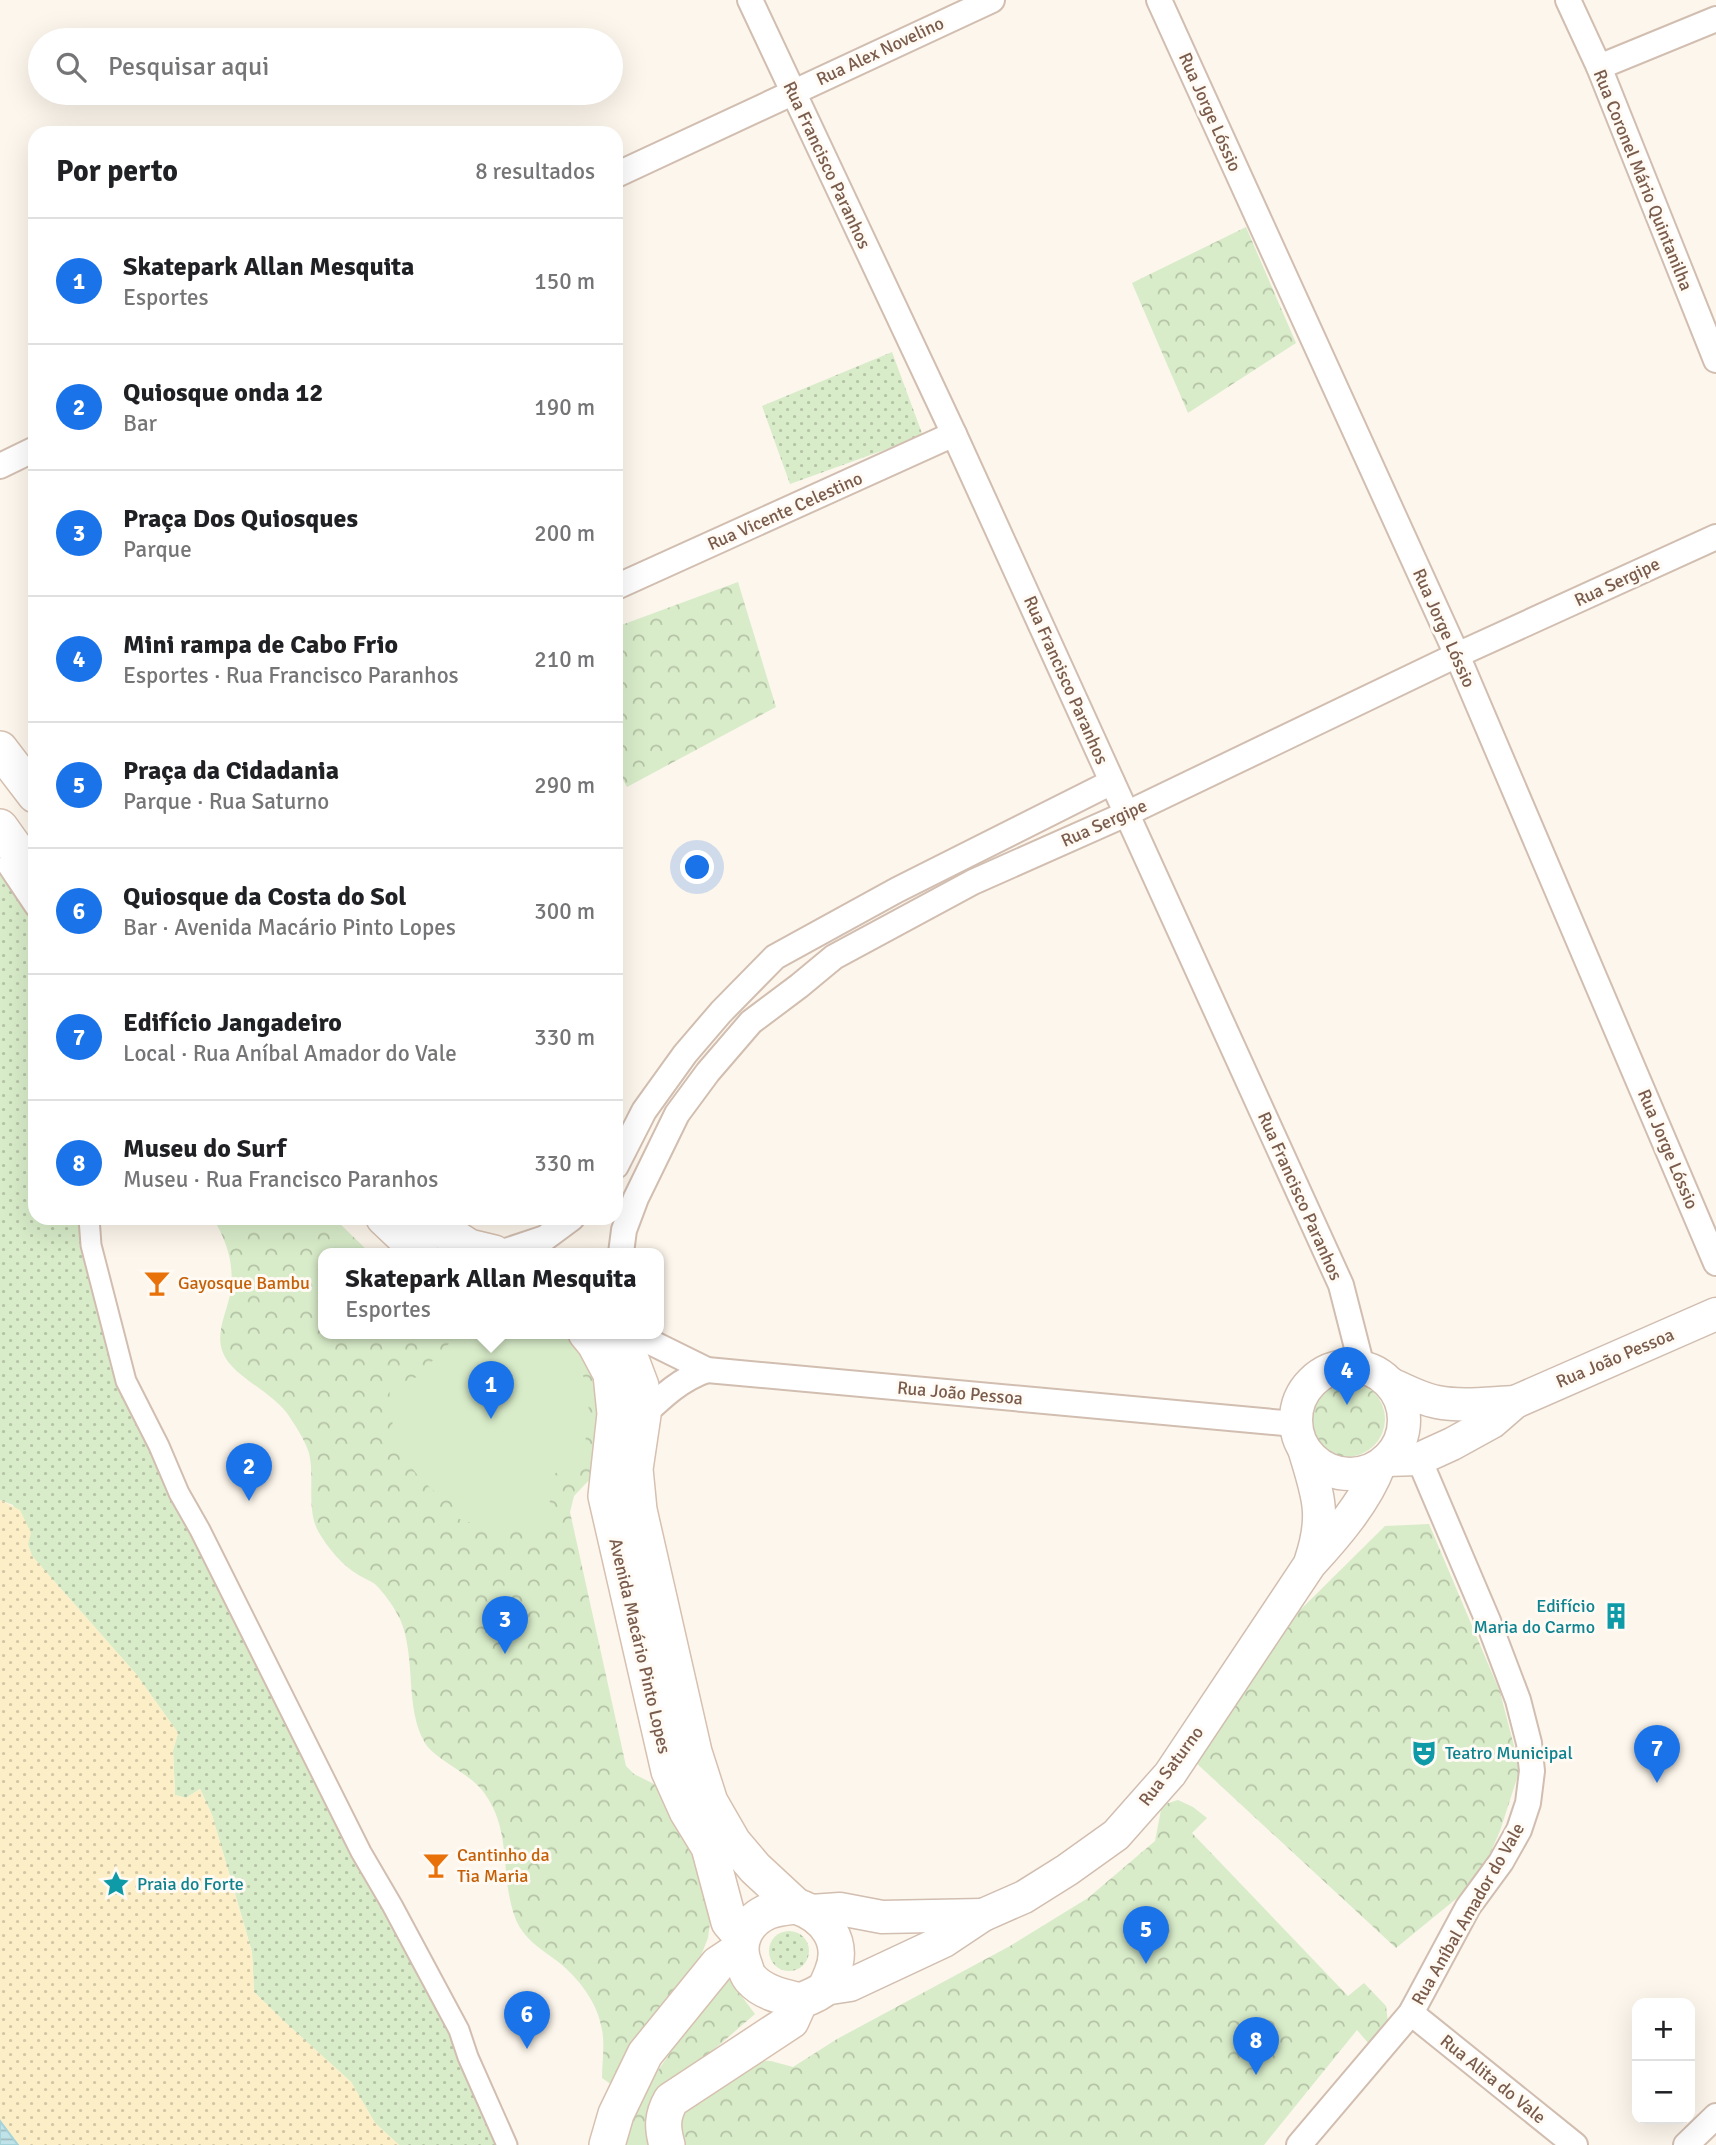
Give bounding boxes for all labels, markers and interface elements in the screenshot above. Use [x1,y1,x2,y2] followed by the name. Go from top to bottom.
[813,12,947,90] street label: Rua Alex Novelino
[28,28,623,105] search box
[52,48,90,86] icon: search
[1174,49,1246,175] street label: Rua Jorge Lóssio
[108,51,269,83] text: Pesquisar aqui
[1589,66,1697,294] street label: Rua Coronel Mário Quintanilha
[779,78,876,252] street label: Rua Francisco Paranhos
[56,153,178,190] text: Por perto
[475,157,595,186] text: 8 resultados
[123,251,414,283] text: Skatepark Allan Mesquita
[73,267,85,296] text: 1
[534,267,595,296] text: 150 m
[123,283,209,312] text: Esportes
[123,377,323,409] text: Quiosque onda 12
[73,393,85,422] text: 2
[534,393,595,422] text: 190 m
[123,409,157,438] text: Bar
[704,467,866,555] street label: Rua Vicente Celestino
[123,503,358,535] text: Praça Dos Quiosques
[73,519,85,548] text: 3
[534,519,595,548] text: 200 m
[123,535,192,564] text: Parque
[1571,553,1663,611] street label: Rua Sergipe
[1408,565,1480,691] street label: Rua Jorge Lóssio
[1019,592,1113,768] street label: Rua Francisco Paranhos
[123,629,398,661] text: Mini rampa de Cabo Frio
[73,645,85,674] text: 4
[534,645,595,674] text: 210 m
[123,661,459,690] text: Esportes · Rua Francisco Paranhos
[123,755,339,787] text: Praça da Cidadania
[73,771,85,800] text: 5
[534,771,595,800] text: 290 m
[123,787,329,816] text: Parque · Rua Saturno
[1058,794,1150,852] street label: Rua Sergipe
[680,850,714,884] your location
[123,881,406,913] text: Quiosque da Costa do Sol
[73,897,85,926] text: 6
[534,897,595,926] text: 300 m
[123,913,456,942] text: Bar · Avenida Macário Pinto Lopes
[123,1007,342,1039] text: Edifício Jangadeiro
[73,1023,85,1052] text: 7
[534,1023,595,1052] text: 330 m
[123,1039,457,1068] text: Local · Rua Aníbal Amador do Vale
[1633,1086,1703,1212] street label: Rua Jorge Lóssio
[1253,1108,1347,1284] street label: Rua Francisco Paranhos
[123,1133,286,1165] text: Museu do Surf
[73,1149,85,1178] text: 8
[534,1149,595,1178] text: 330 m
[123,1165,438,1194] text: Museu · Rua Francisco Paranhos
[318,1248,664,1339] popup
[345,1263,637,1295] text: Skatepark Allan Mesquita
[142,1268,172,1298] bar icon: Gayosque Bambu
[178,1272,310,1294] place label: Gayosque Bambu
[345,1295,431,1324] text: Esportes
[1553,1323,1677,1393] street label: Rua João Pessoa
[1324,1347,1370,1405] pin: 4
[468,1361,514,1419] pin: 1
[896,1377,1024,1409] street label: Rua João Pessoa
[226,1443,272,1501] pin: 2
[604,1536,676,1756] street label: Avenida Macário Pinto Lopes
[1473,1595,1595,1638] place label: Edifício Maria do Carmo
[482,1596,528,1654] pin: 3
[1601,1601,1631,1631] building icon: Edifício Maria do Carmo
[1134,1722,1208,1810] street label: Rua Saturno
[1634,1725,1680,1783] pin: 7
[1409,1738,1439,1768] theatre icon: Teatro Municipal
[1445,1742,1573,1764] place label: Teatro Municipal
[1407,1819,1529,2009] street label: Rua Aníbal Amador do Vale
[457,1844,550,1887] place label: Cantinho da Tia Maria
[421,1850,451,1880] bar icon: Cantinho da Tia Maria
[101,1869,131,1899] place icon: Praia do Forte
[137,1873,244,1895] place label: Praia do Forte
[1123,1906,1169,1964] pin: 5
[504,1991,550,2049] pin: 6
[1632,1998,1695,2124] map controls
[1632,1998,1695,2061] button: +
[1233,2017,1279,2075] pin: 8
[1436,2030,1550,2128] street label: Rua Alita do Vale
[1632,2061,1695,2124] button: −

